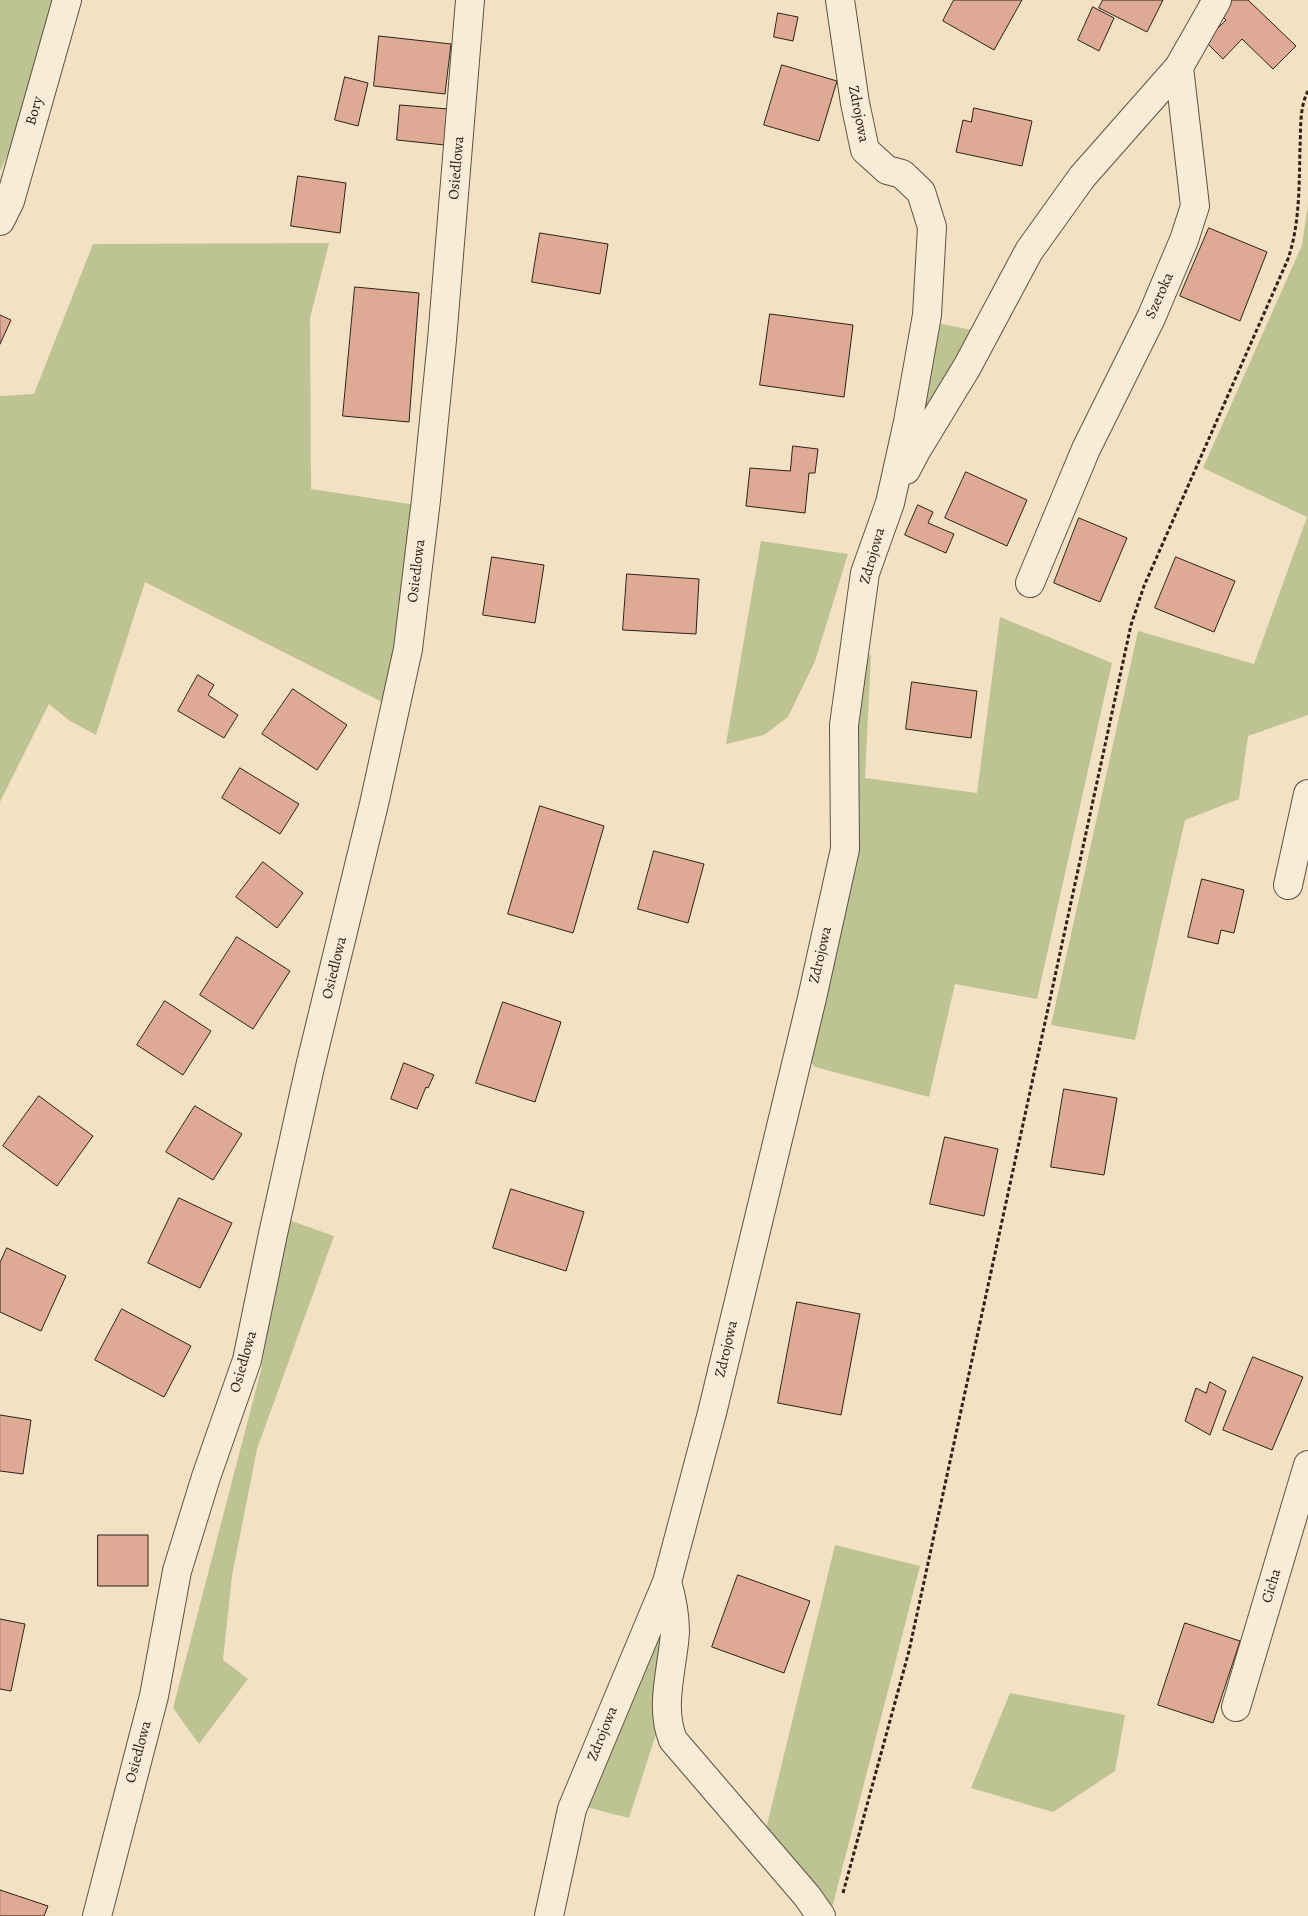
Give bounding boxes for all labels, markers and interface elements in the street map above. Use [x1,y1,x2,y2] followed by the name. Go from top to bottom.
[844,84,872,144] street label: Zdrojowa
[22,95,48,127] street label: Bory
[445,136,469,200] street label: Osiedlowa
[1142,270,1178,322] street label: Szeroka
[856,526,890,586] street label: Zdrojowa
[404,538,430,604] street label: Osiedlowa
[806,925,836,985] street label: Zdrojowa
[319,935,351,1001] street label: Osiedlowa
[712,1319,742,1379] street label: Zdrojowa
[227,1329,261,1395] street label: Osiedlowa
[1258,1567,1286,1605] street label: Cicha
[584,1704,622,1764] street label: Zdrojowa
[122,1719,156,1785] street label: Osiedlowa

